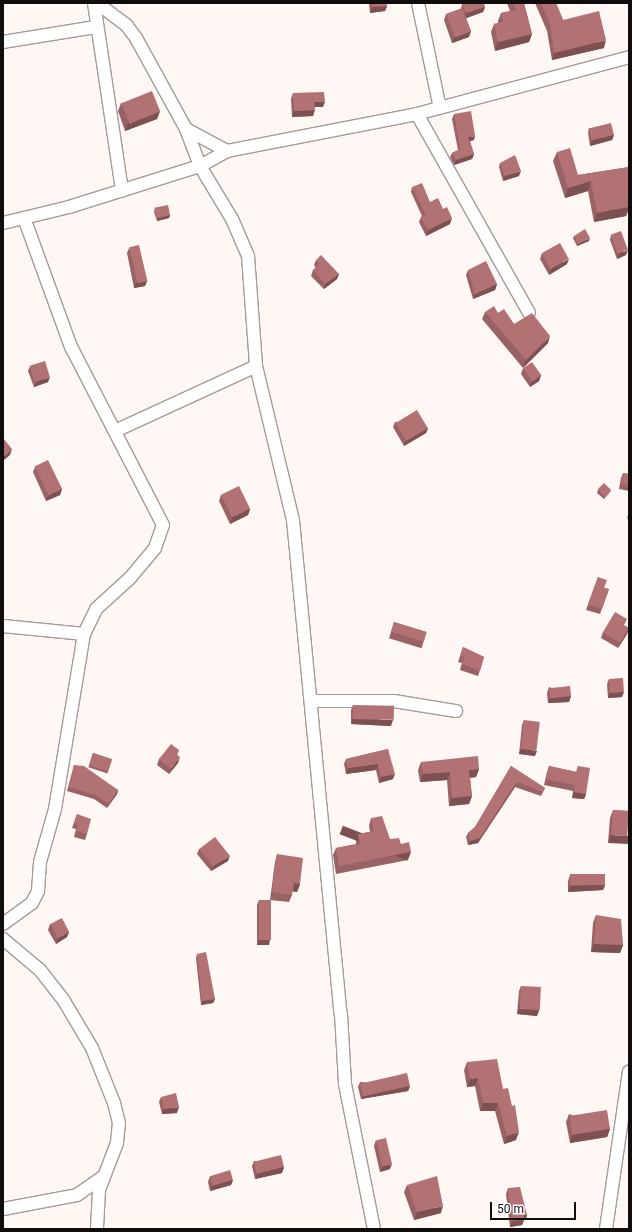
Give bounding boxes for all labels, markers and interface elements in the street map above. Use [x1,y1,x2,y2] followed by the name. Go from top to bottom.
[492,1194,578,1220] scale bar
[497,1202,524,1216] text: 50 m

